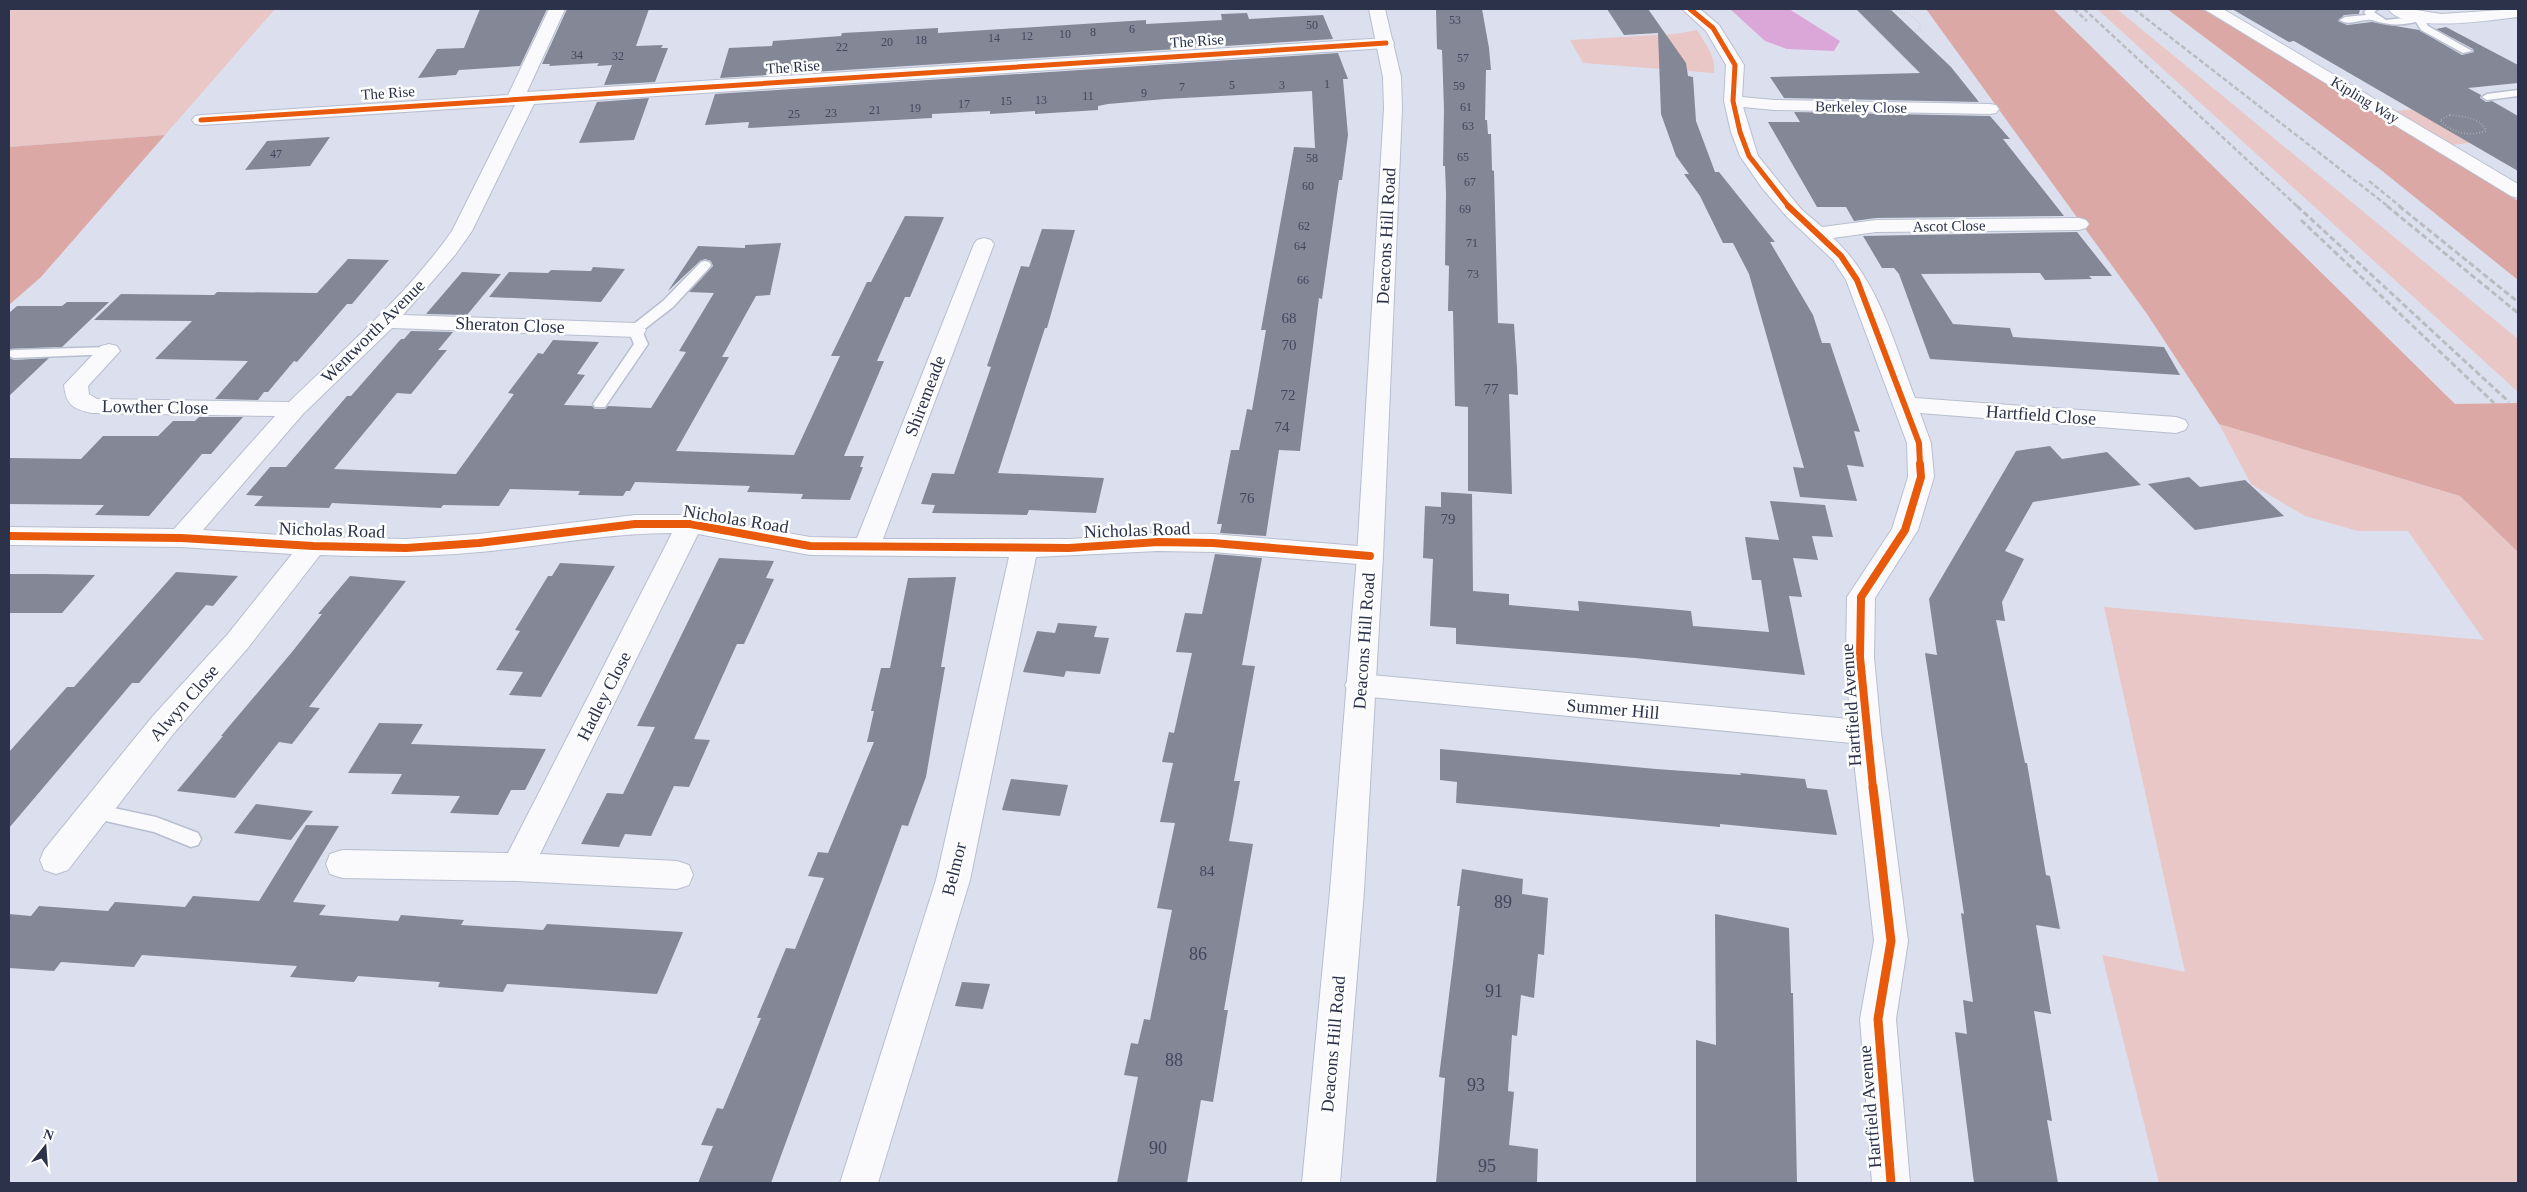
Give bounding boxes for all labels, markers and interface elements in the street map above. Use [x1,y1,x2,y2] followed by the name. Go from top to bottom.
[1449,13,1461,27] house number: 53
[1306,18,1318,32] house number: 50
[1129,22,1135,36] house number: 6
[1090,25,1096,39] house number: 8
[1059,27,1071,41] house number: 10
[1021,29,1033,43] house number: 12
[988,31,1000,45] house number: 14
[1170,31,1225,51] street label: The Rise
[915,33,927,47] house number: 18
[881,35,893,49] house number: 20
[836,40,848,54] house number: 22
[571,48,583,62] house number: 34
[612,49,624,63] house number: 32
[1457,51,1469,65] house number: 57
[766,57,821,77] street label: The Rise
[2328,73,2402,127] street label: Kipling Way
[1324,77,1330,91] house number: 1
[1229,78,1235,92] house number: 5
[1279,78,1285,92] house number: 3
[1453,79,1465,93] house number: 59
[1179,80,1185,94] house number: 7
[361,83,416,103] street label: The Rise
[1141,86,1147,100] house number: 9
[1082,89,1094,103] house number: 11
[1035,93,1047,107] house number: 13
[1000,94,1012,108] house number: 15
[958,97,970,111] house number: 17
[1815,98,1908,116] street label: Berkeley Close
[1460,100,1472,114] house number: 61
[909,101,921,115] house number: 19
[869,103,881,117] house number: 21
[825,106,837,120] house number: 23
[788,107,800,121] house number: 25
[1462,119,1474,133] house number: 63
[270,147,282,161] house number: 47
[1457,150,1469,164] house number: 65
[1306,151,1318,165] house number: 58
[1372,167,1400,305] street label: Deacons Hill Road
[1464,175,1476,189] house number: 67
[1302,179,1314,193] house number: 60
[1459,202,1471,216] house number: 69
[1912,217,1986,235] street label: Ascot Close
[1298,219,1310,233] house number: 62
[1466,236,1478,250] house number: 71
[1294,239,1306,253] house number: 64
[1467,267,1479,281] house number: 73
[1297,273,1309,287] house number: 66
[317,275,429,387] street label: Wentworth Avenue
[1282,310,1297,326] house number: 68
[455,313,565,337] street label: Sheraton Close
[1282,337,1297,353] house number: 70
[900,353,950,439] street label: Shiremeade
[1484,381,1499,397] house number: 77
[1281,387,1296,403] house number: 72
[102,396,208,418] street label: Lowther Close
[1985,401,2097,429] street label: Hartfield Close
[1275,419,1290,435] house number: 74
[1240,490,1255,506] house number: 76
[682,501,790,537] street label: Nicholas Road
[1441,511,1456,527] house number: 79
[278,518,386,542] street label: Nicholas Road
[1083,518,1191,542] street label: Nicholas Road
[1349,572,1379,710] street label: Deacons Hill Road
[1837,643,1865,767] street label: Hartfield Avenue
[573,648,635,744] street label: Hadley Close
[145,661,223,745] street label: Alwyn Close
[1566,695,1660,723] street label: Summer Hill
[938,840,970,898] street label: Belmor
[1200,863,1215,879] house number: 84
[1494,892,1512,912] house number: 89
[1189,944,1207,964] house number: 86
[1317,975,1349,1113] street label: Deacons Hill Road
[1485,981,1503,1001] house number: 91
[1855,1045,1885,1169] street label: Hartfield Avenue
[1165,1050,1183,1070] house number: 88
[1467,1075,1485,1095] house number: 93
[20,1122,70,1172] north arrow
[42,1126,56,1144] text: N
[1149,1138,1167,1158] house number: 90
[1478,1156,1496,1176] house number: 95

